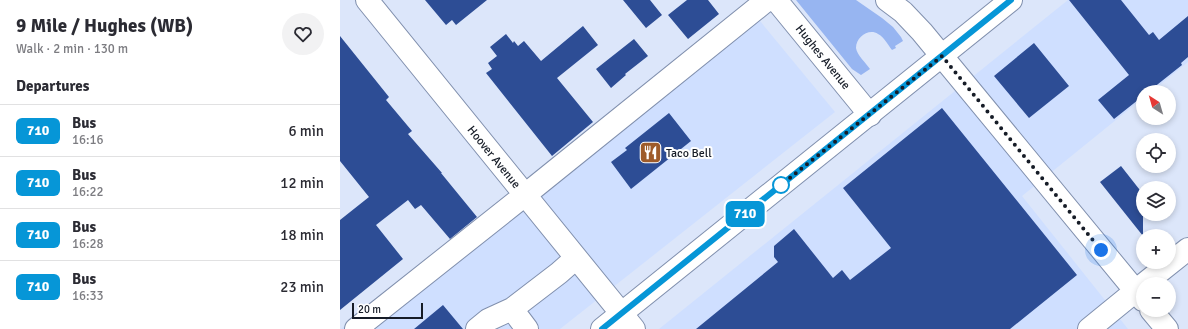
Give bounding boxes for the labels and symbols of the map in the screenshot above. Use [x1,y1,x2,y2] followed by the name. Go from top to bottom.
[792,22,853,93] street label: Hughes Avenue
[1136,85,1176,125] north arrow
[464,123,523,192] street label: Hoover Avenue
[637,140,663,166] restaurant icon: Taco Bell
[666,146,712,161] place label: Taco Bell
[772,176,790,194] unlabelled marker
[722,201,768,227] line badge: 710
[1091,240,1111,260] your location
[352,301,423,320] scale bar

